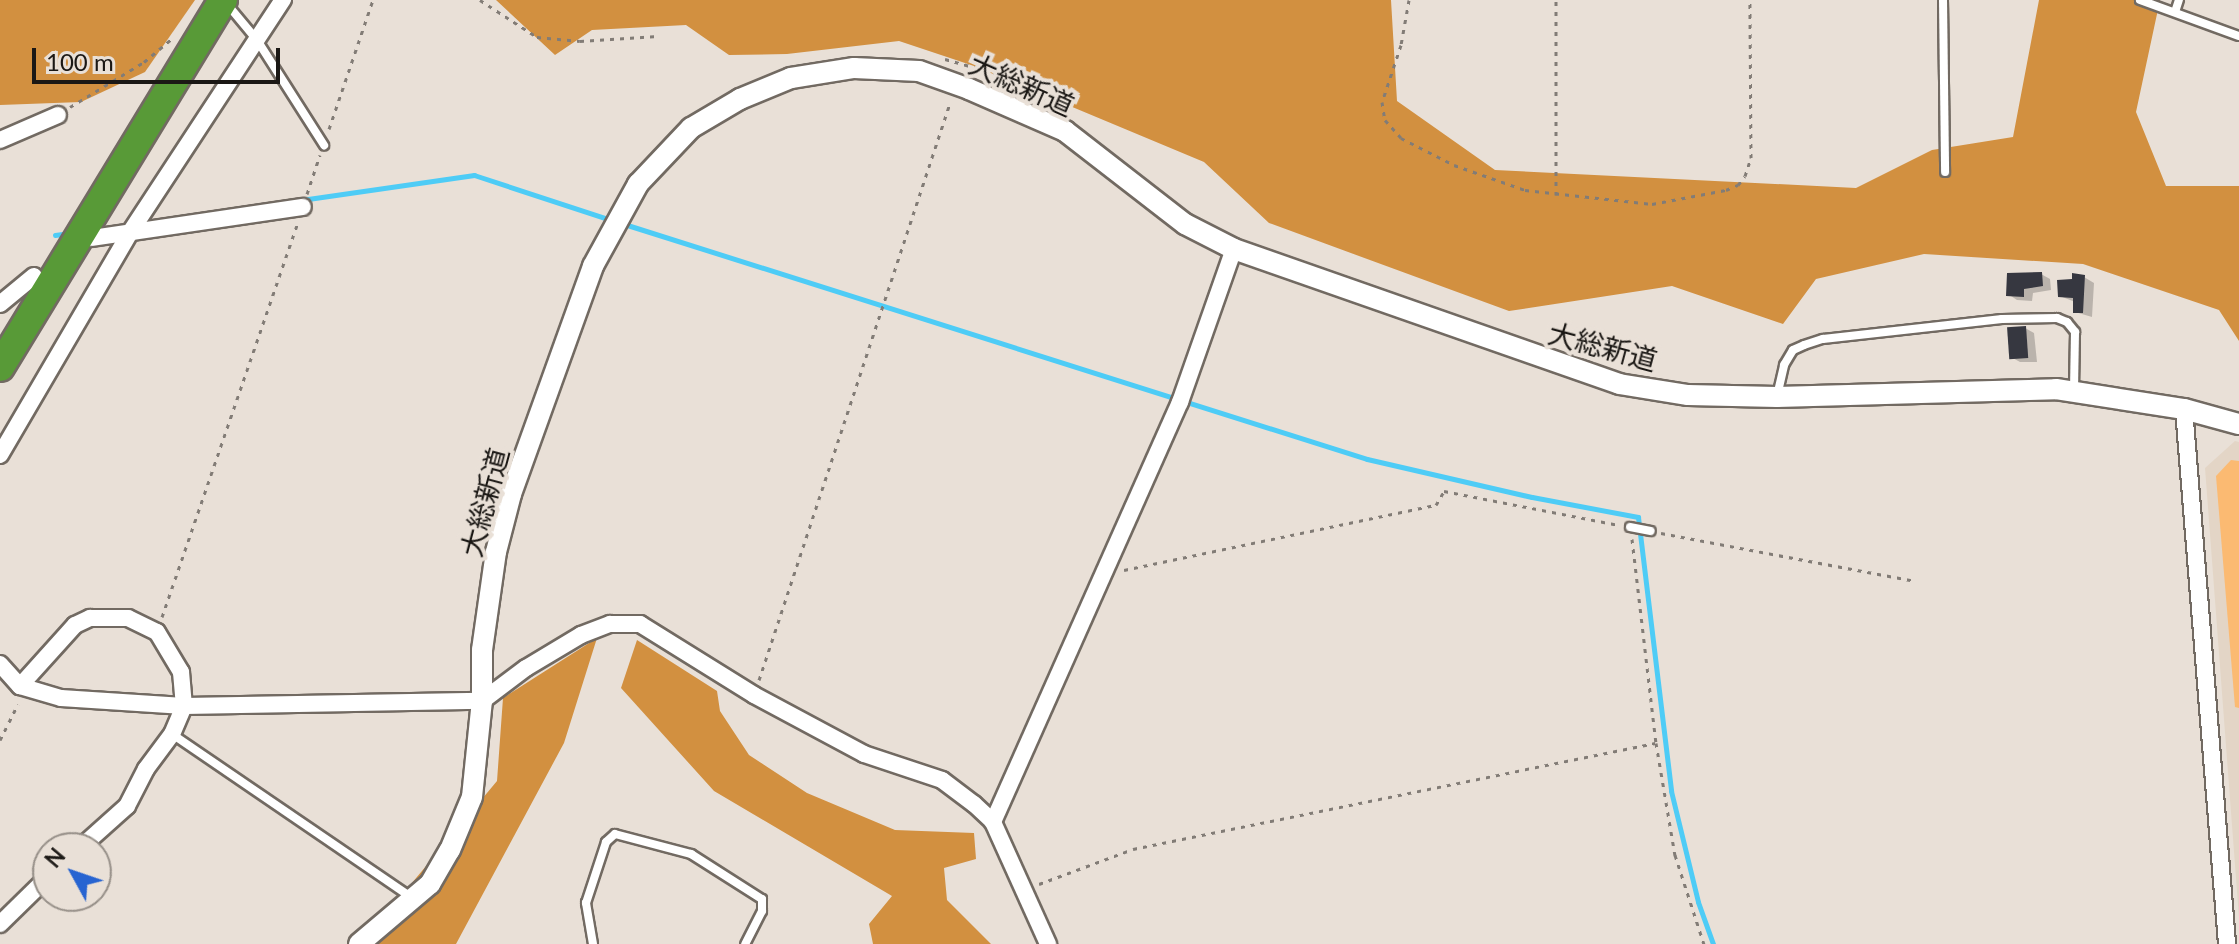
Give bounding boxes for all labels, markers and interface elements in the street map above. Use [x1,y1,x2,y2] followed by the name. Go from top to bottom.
[36,32,284,82] scale bar
[964,46,1080,122] street label: 大総新道
[46,47,114,76] text: 100 m
[1545,315,1661,377] street label: 大総新道
[453,444,515,560] street label: 大総新道
[32,832,112,912] north arrow
[39,842,71,873] text: N

